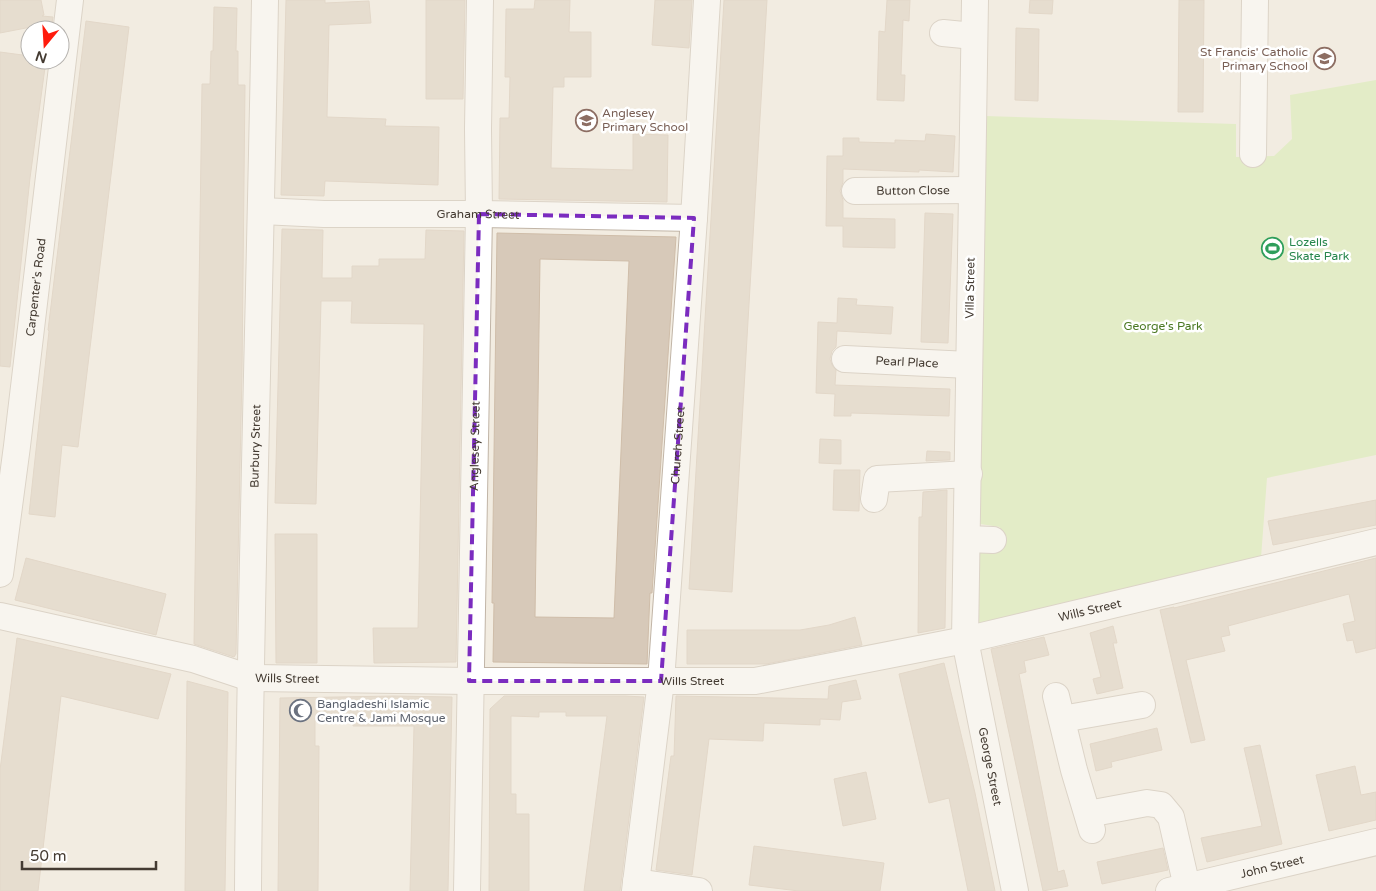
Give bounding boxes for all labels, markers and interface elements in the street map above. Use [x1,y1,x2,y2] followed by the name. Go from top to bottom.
[20,20,70,70] north arrow
[1200,45,1308,73] place label: St Francis' Catholic Primary School
[33,47,49,67] text: N
[1312,47,1336,71] school or university icon: St Francis' Catholic Primary School
[602,106,688,134] place label: Anglesey Primary School
[574,108,598,132] school or university icon: Anglesey Primary School
[876,183,950,198] street label: Button Close
[436,207,520,222] street label: Graham Street
[1289,235,1350,263] place label: Lozells Skate Park
[23,237,49,337] street label: Carpenter's Road
[1261,237,1285,261] sports icon: Lozells Skate Park
[962,257,978,319] street label: Villa Street
[1123,319,1203,333] park label: George's Park
[875,353,939,371] street label: Pearl Place
[467,401,483,491] street label: Anglesey Street
[247,404,263,488] street label: Burbury Street
[668,405,688,485] street label: Church Street
[1057,596,1123,625] street label: Wills Street
[255,671,320,686] street label: Wills Street
[660,674,725,688] street label: Wills Street
[317,697,446,725] place label: Bangladeshi Islamic Centre & Jami Mosque
[289,699,313,723] mosque icon: Bangladeshi Islamic Centre & Jami Mosque
[976,726,1005,807] street label: George Street
[22,838,156,870] scale bar
[30,847,67,865] text: 50 m
[1239,852,1306,881] street label: John Street

